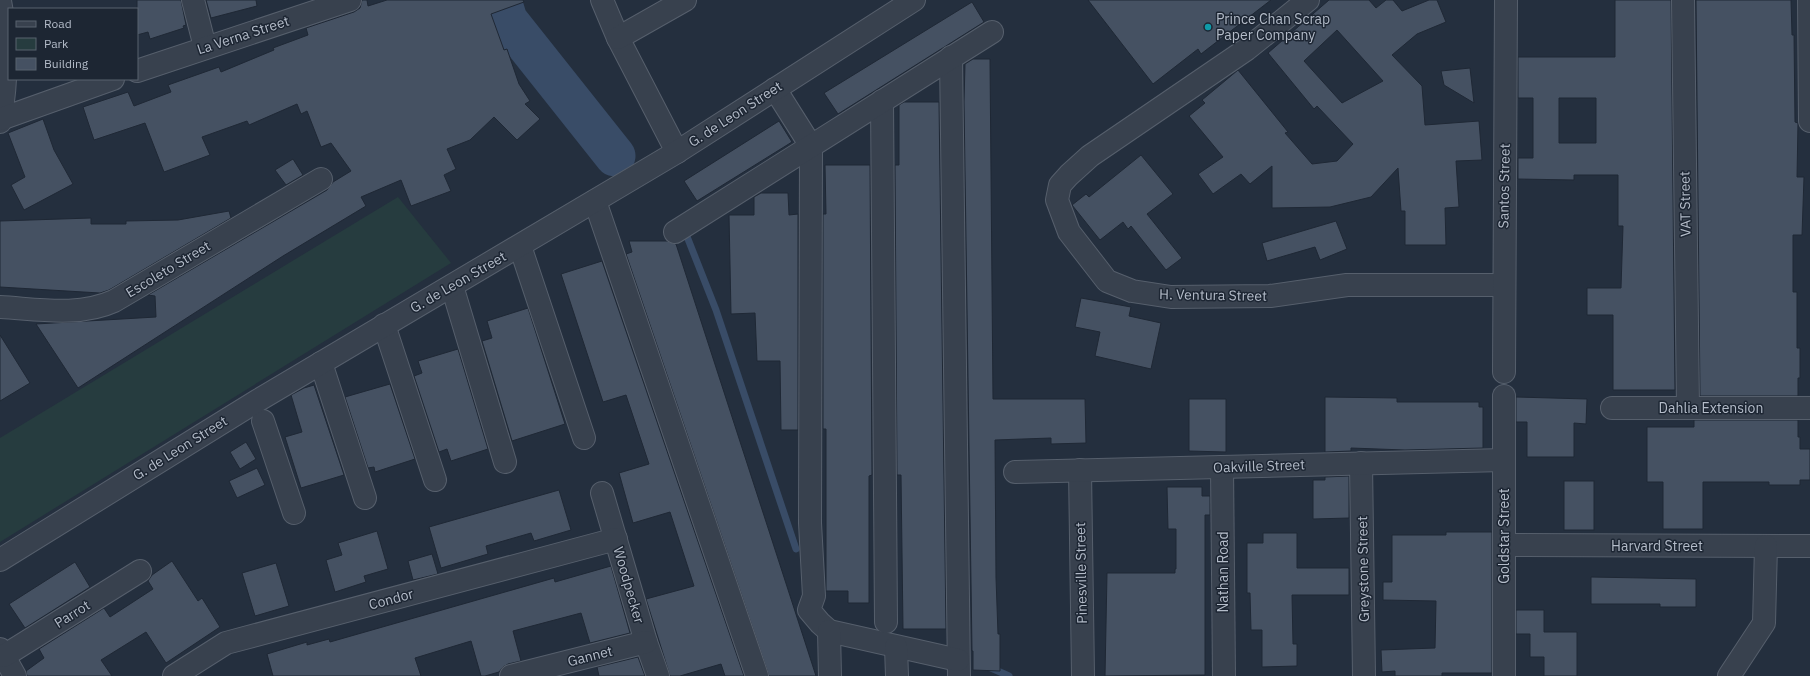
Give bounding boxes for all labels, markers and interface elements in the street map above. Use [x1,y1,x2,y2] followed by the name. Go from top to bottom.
[8,8,138,80] legend
[1216,10,1330,44] place label: Prince Chan Scrap Paper Company
[195,12,291,58] street label: La Verna Street
[44,16,72,31] text: Road
[1203,22,1213,32] marker: Prince Chan Scrap Paper Company
[44,36,69,51] text: Park
[44,56,89,71] text: Building
[685,77,785,151] street label: G. de Leon Street
[1494,143,1514,229] street label: Santos Street
[1675,171,1695,237] street label: VAT Street
[122,237,214,301] street label: Escoleto Street
[407,247,509,317] street label: G. de Leon Street
[1159,285,1267,305] street label: H. Ventura Street
[1659,399,1763,417] street label: Dahlia Extension
[129,412,231,484] street label: G. de Leon Street
[1213,455,1305,477] street label: Oakville Street
[1495,488,1513,584] street label: Goldstar Street
[1353,516,1373,622] street label: Greystone Street
[1071,522,1091,624] street label: Pinesville Street
[1214,531,1232,613] street label: Nathan Road
[1611,537,1703,555] street label: Harvard Street
[609,545,649,625] street label: Woodpecker
[367,584,415,614] street label: Condor
[51,596,93,632] street label: Parrot
[566,642,614,670] street label: Gannet

